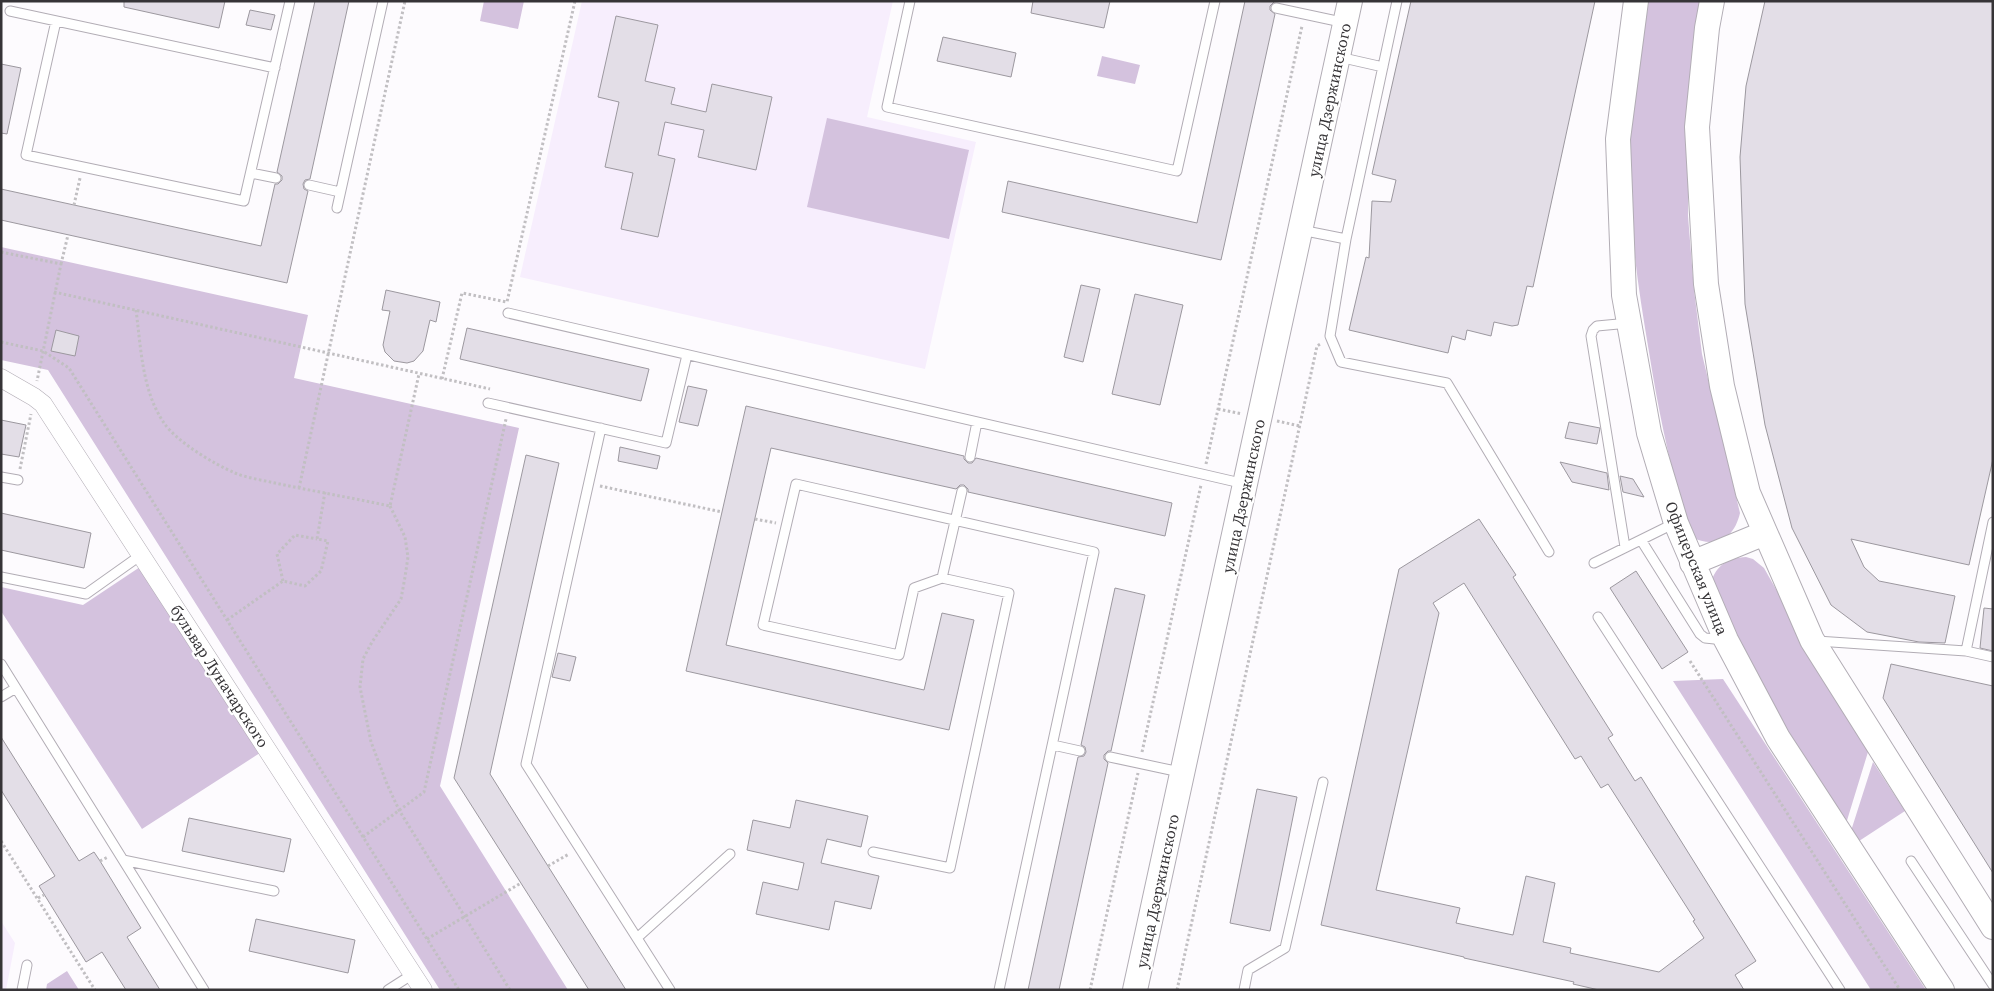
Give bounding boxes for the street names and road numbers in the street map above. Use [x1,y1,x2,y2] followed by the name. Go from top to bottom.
[1302,21,1356,179] street label: улица Дзержинского
[1216,417,1270,575] street label: улица Дзержинского
[1660,498,1734,639] street label: Офицерская улица
[166,600,275,752] street label: бульвар Луначарского
[1130,812,1184,970] street label: улица Дзержинского

